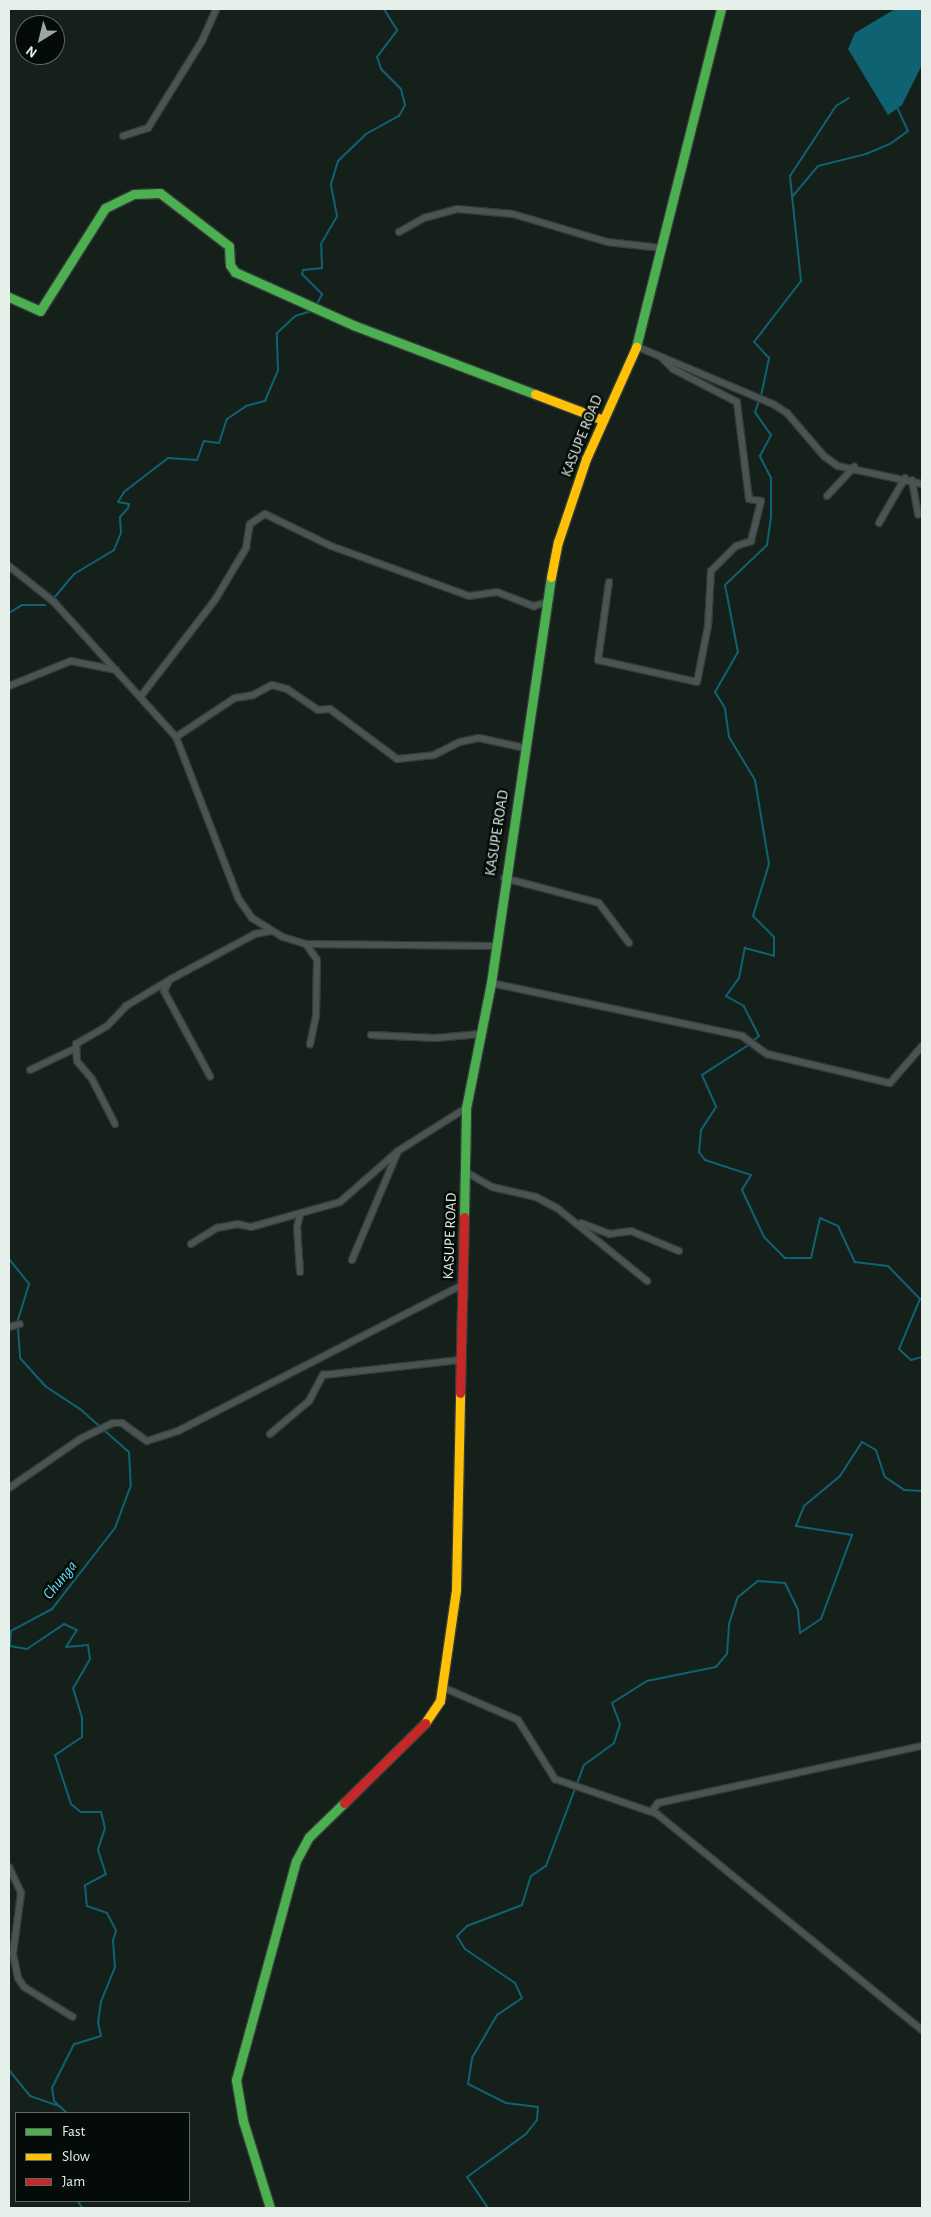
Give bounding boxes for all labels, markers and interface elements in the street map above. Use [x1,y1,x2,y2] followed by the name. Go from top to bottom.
[15,15,65,65] north arrow
[24,43,40,60] text: N
[557,392,607,480] street label: KASUPE ROAD
[481,789,513,877] street label: KASUPE ROAD
[439,1192,461,1280] street label: KASUPE ROAD
[39,1557,81,1603] water label: Chunga
[15,2112,190,2202] legend
[62,2124,85,2139] text: Fast
[62,2149,90,2164] text: Slow
[62,2174,85,2189] text: Jam

